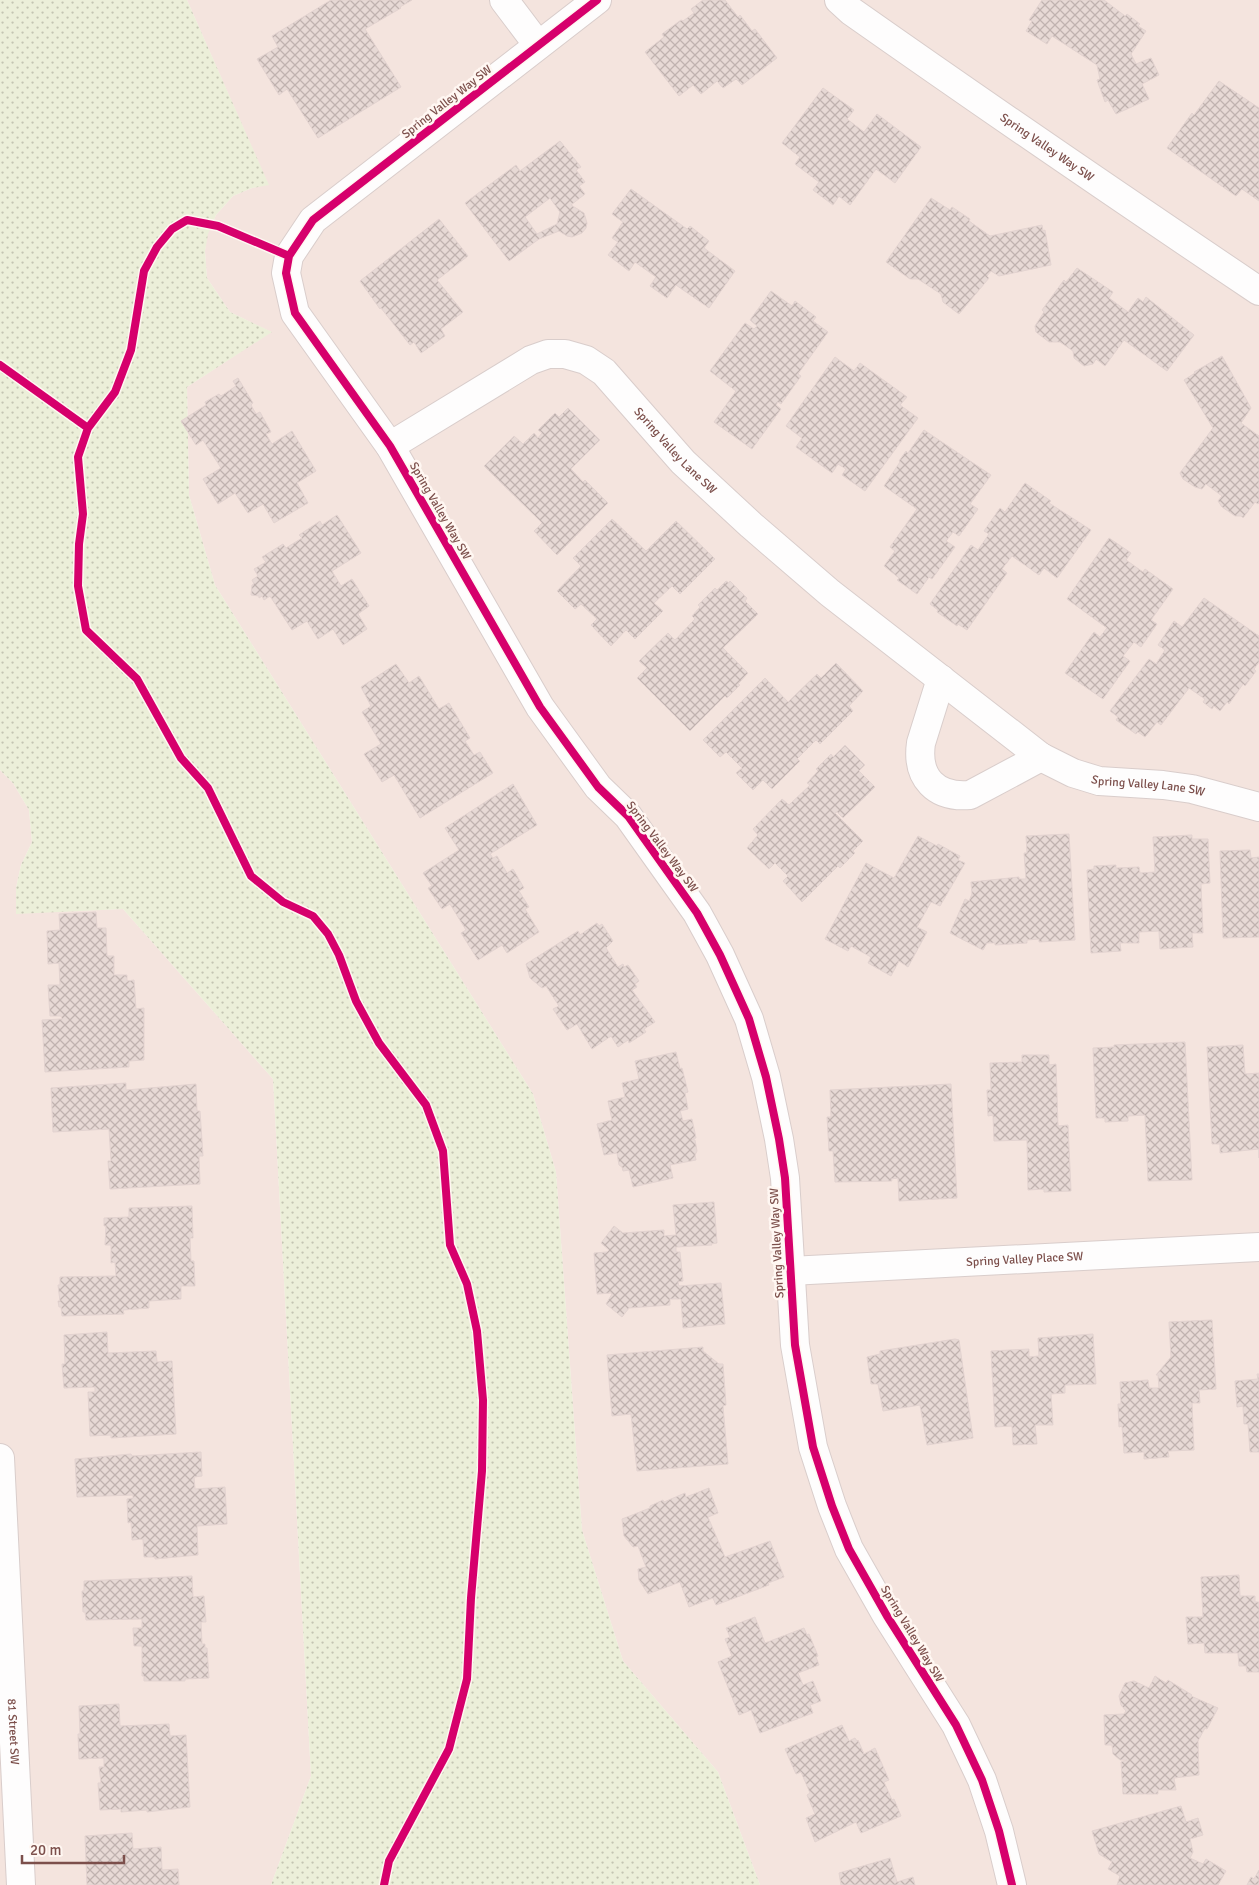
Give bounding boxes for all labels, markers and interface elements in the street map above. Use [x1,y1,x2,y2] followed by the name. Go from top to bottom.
[399,62,495,142] street label: Spring Valley Way SW
[997,110,1097,185] street label: Spring Valley Way SW
[631,404,720,497] street label: Spring Valley Lane SW
[406,459,474,563] street label: Spring Valley Way SW
[1090,772,1207,800] street label: Spring Valley Lane SW
[623,798,701,896] street label: Spring Valley Way SW
[767,1187,787,1299] street label: Spring Valley Way SW
[966,1249,1084,1269] street label: Spring Valley Place SW
[877,1583,947,1685] street label: Spring Valley Way SW
[4,1698,23,1765] street label: 81 Street SW
[22,1832,125,1864] scale bar
[30,1841,61,1859] text: 20 m

